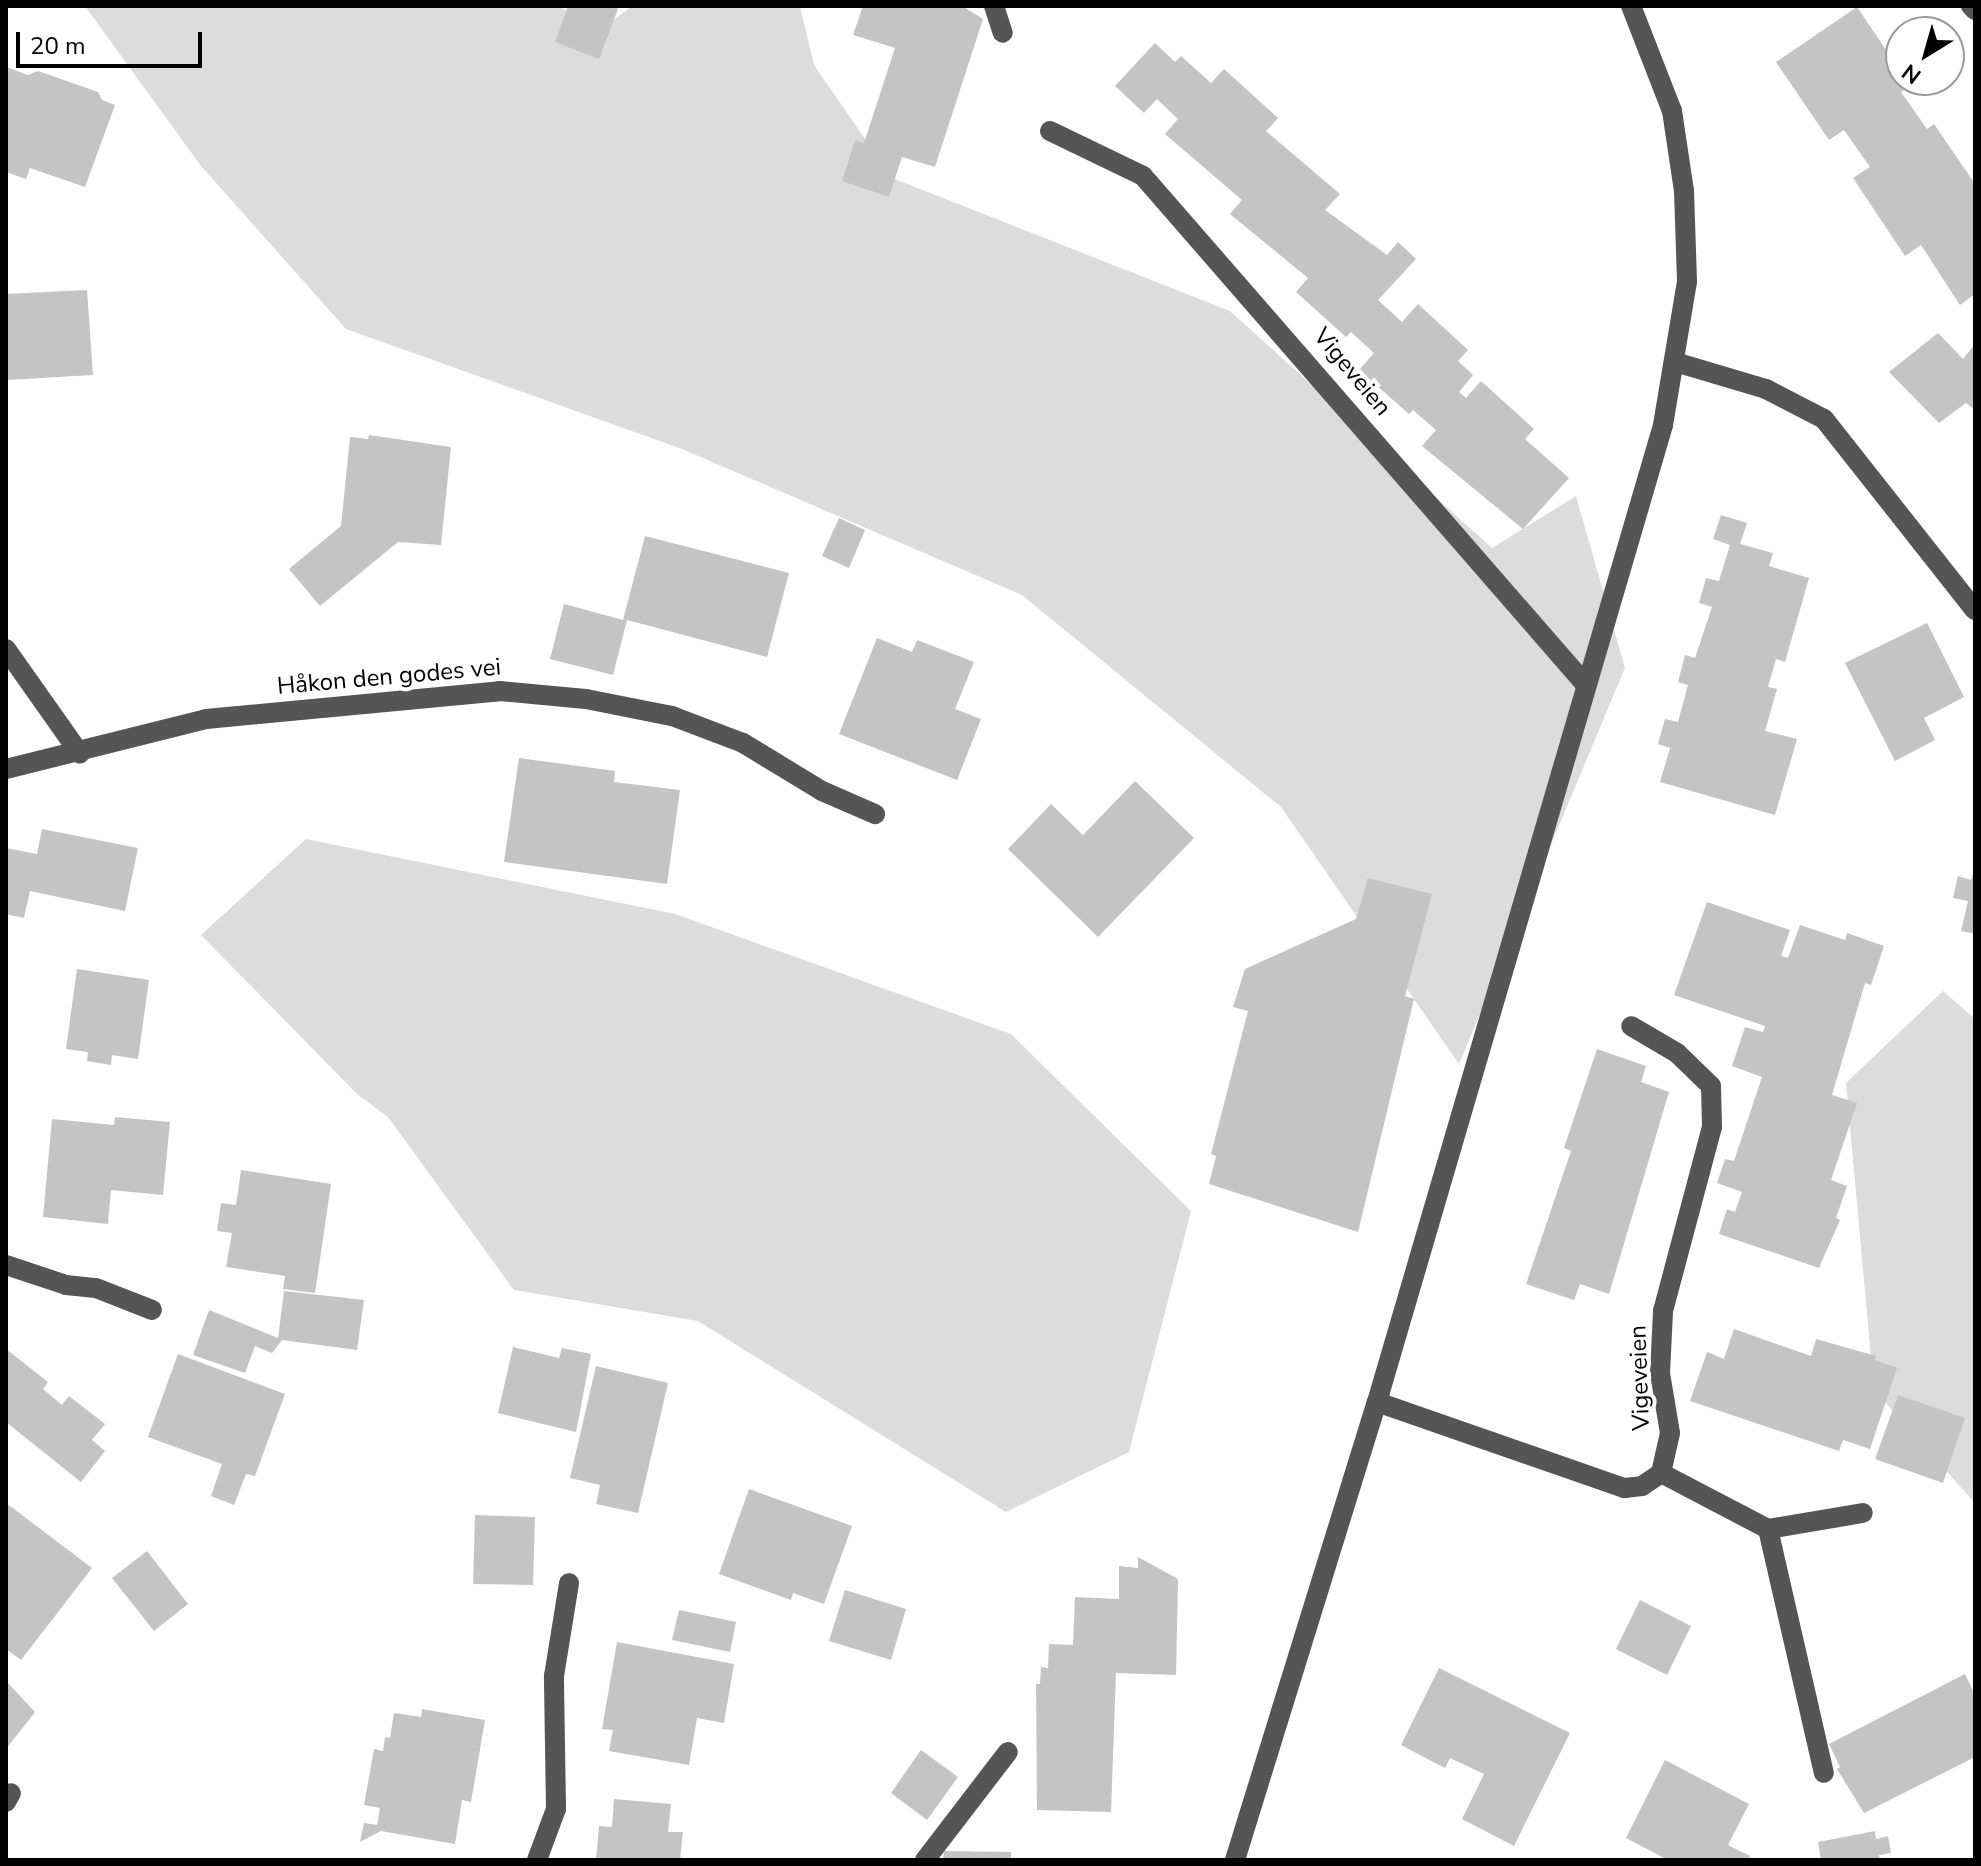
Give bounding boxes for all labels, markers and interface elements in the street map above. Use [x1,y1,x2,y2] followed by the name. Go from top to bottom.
[20,16,206,66] scale bar
[1885,16,1965,96] north arrow
[30,30,86,62] text: 20 m
[1896,57,1927,91] text: N
[1307,322,1397,422] street label: Vigeveien
[276,653,502,701] street label: Håkon den godes vei
[1624,1325,1656,1431] street label: Vigeveien

